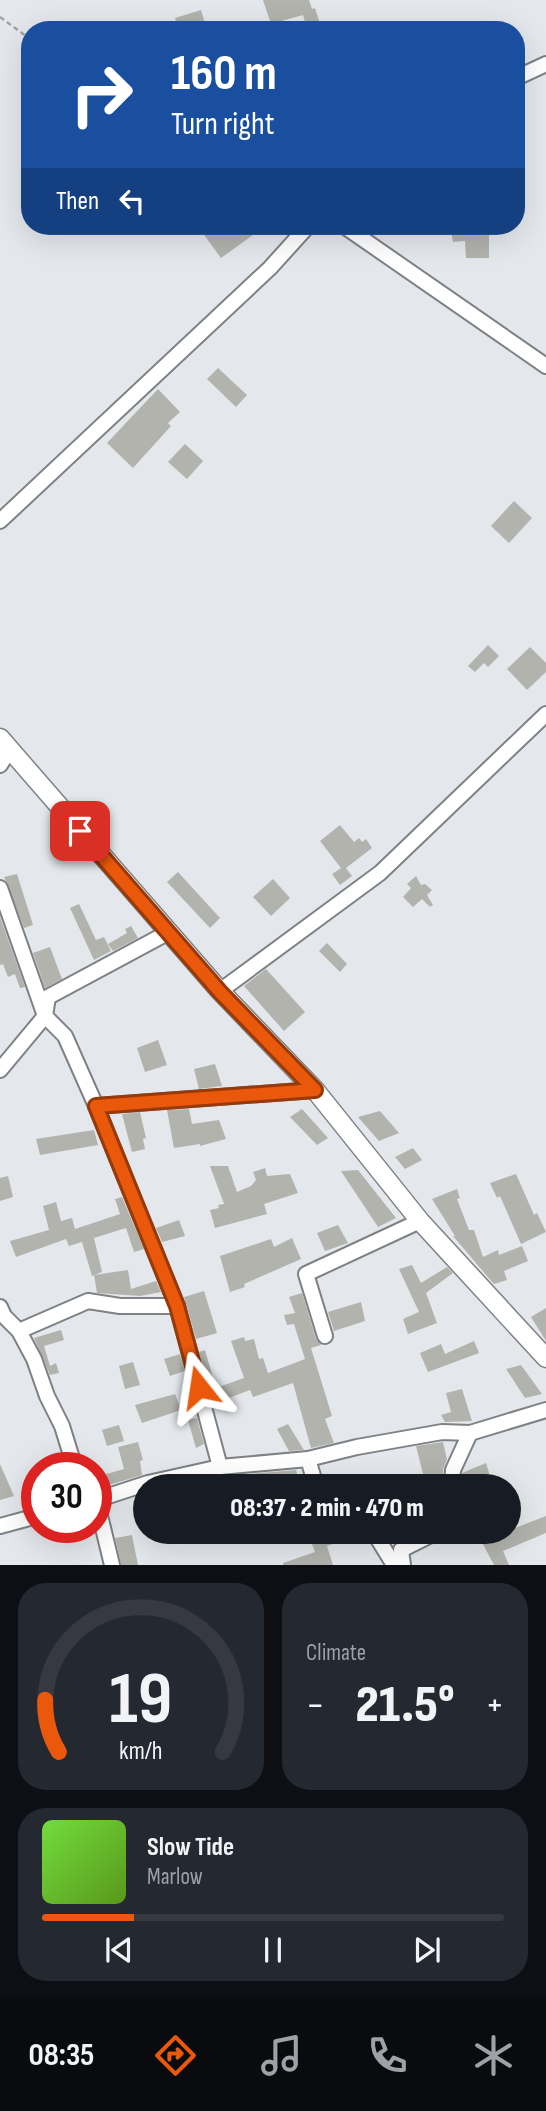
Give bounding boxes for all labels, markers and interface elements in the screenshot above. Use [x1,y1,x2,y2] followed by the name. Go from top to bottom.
[171,45,277,104] text: 160 m
[56,49,147,140] icon: right
[171,105,275,144] text: Turn right
[113,182,151,220] icon: left
[56,186,99,217] text: Then
[50,801,110,861] pin
[61,812,99,850] icon: arrive
[162,1350,236,1424] position arrow
[21,1452,112,1543] speed limit sign: 30
[230,1493,424,1524] text: 08:37 · 2 min · 470 m
[306,1639,366,1667] text: Climate
[109,1657,173,1745] text: 19
[355,1674,455,1737] text: 21.5°
[306,1683,325,1728] text: −
[485,1683,504,1728] text: +
[119,1736,163,1767] text: km/h
[147,1832,234,1863] text: Slow Tide
[147,1863,203,1891] text: Marlow
[100,1931,138,1969] icon: previous
[254,1931,292,1969] icon: pause
[408,1931,446,1969] icon: next
[151,2031,200,2080] icon: directions
[257,2031,306,2080] icon: music
[363,2031,412,2080] icon: phone
[469,2031,518,2080] icon: climate
[28,2036,94,2075] text: 08:35

